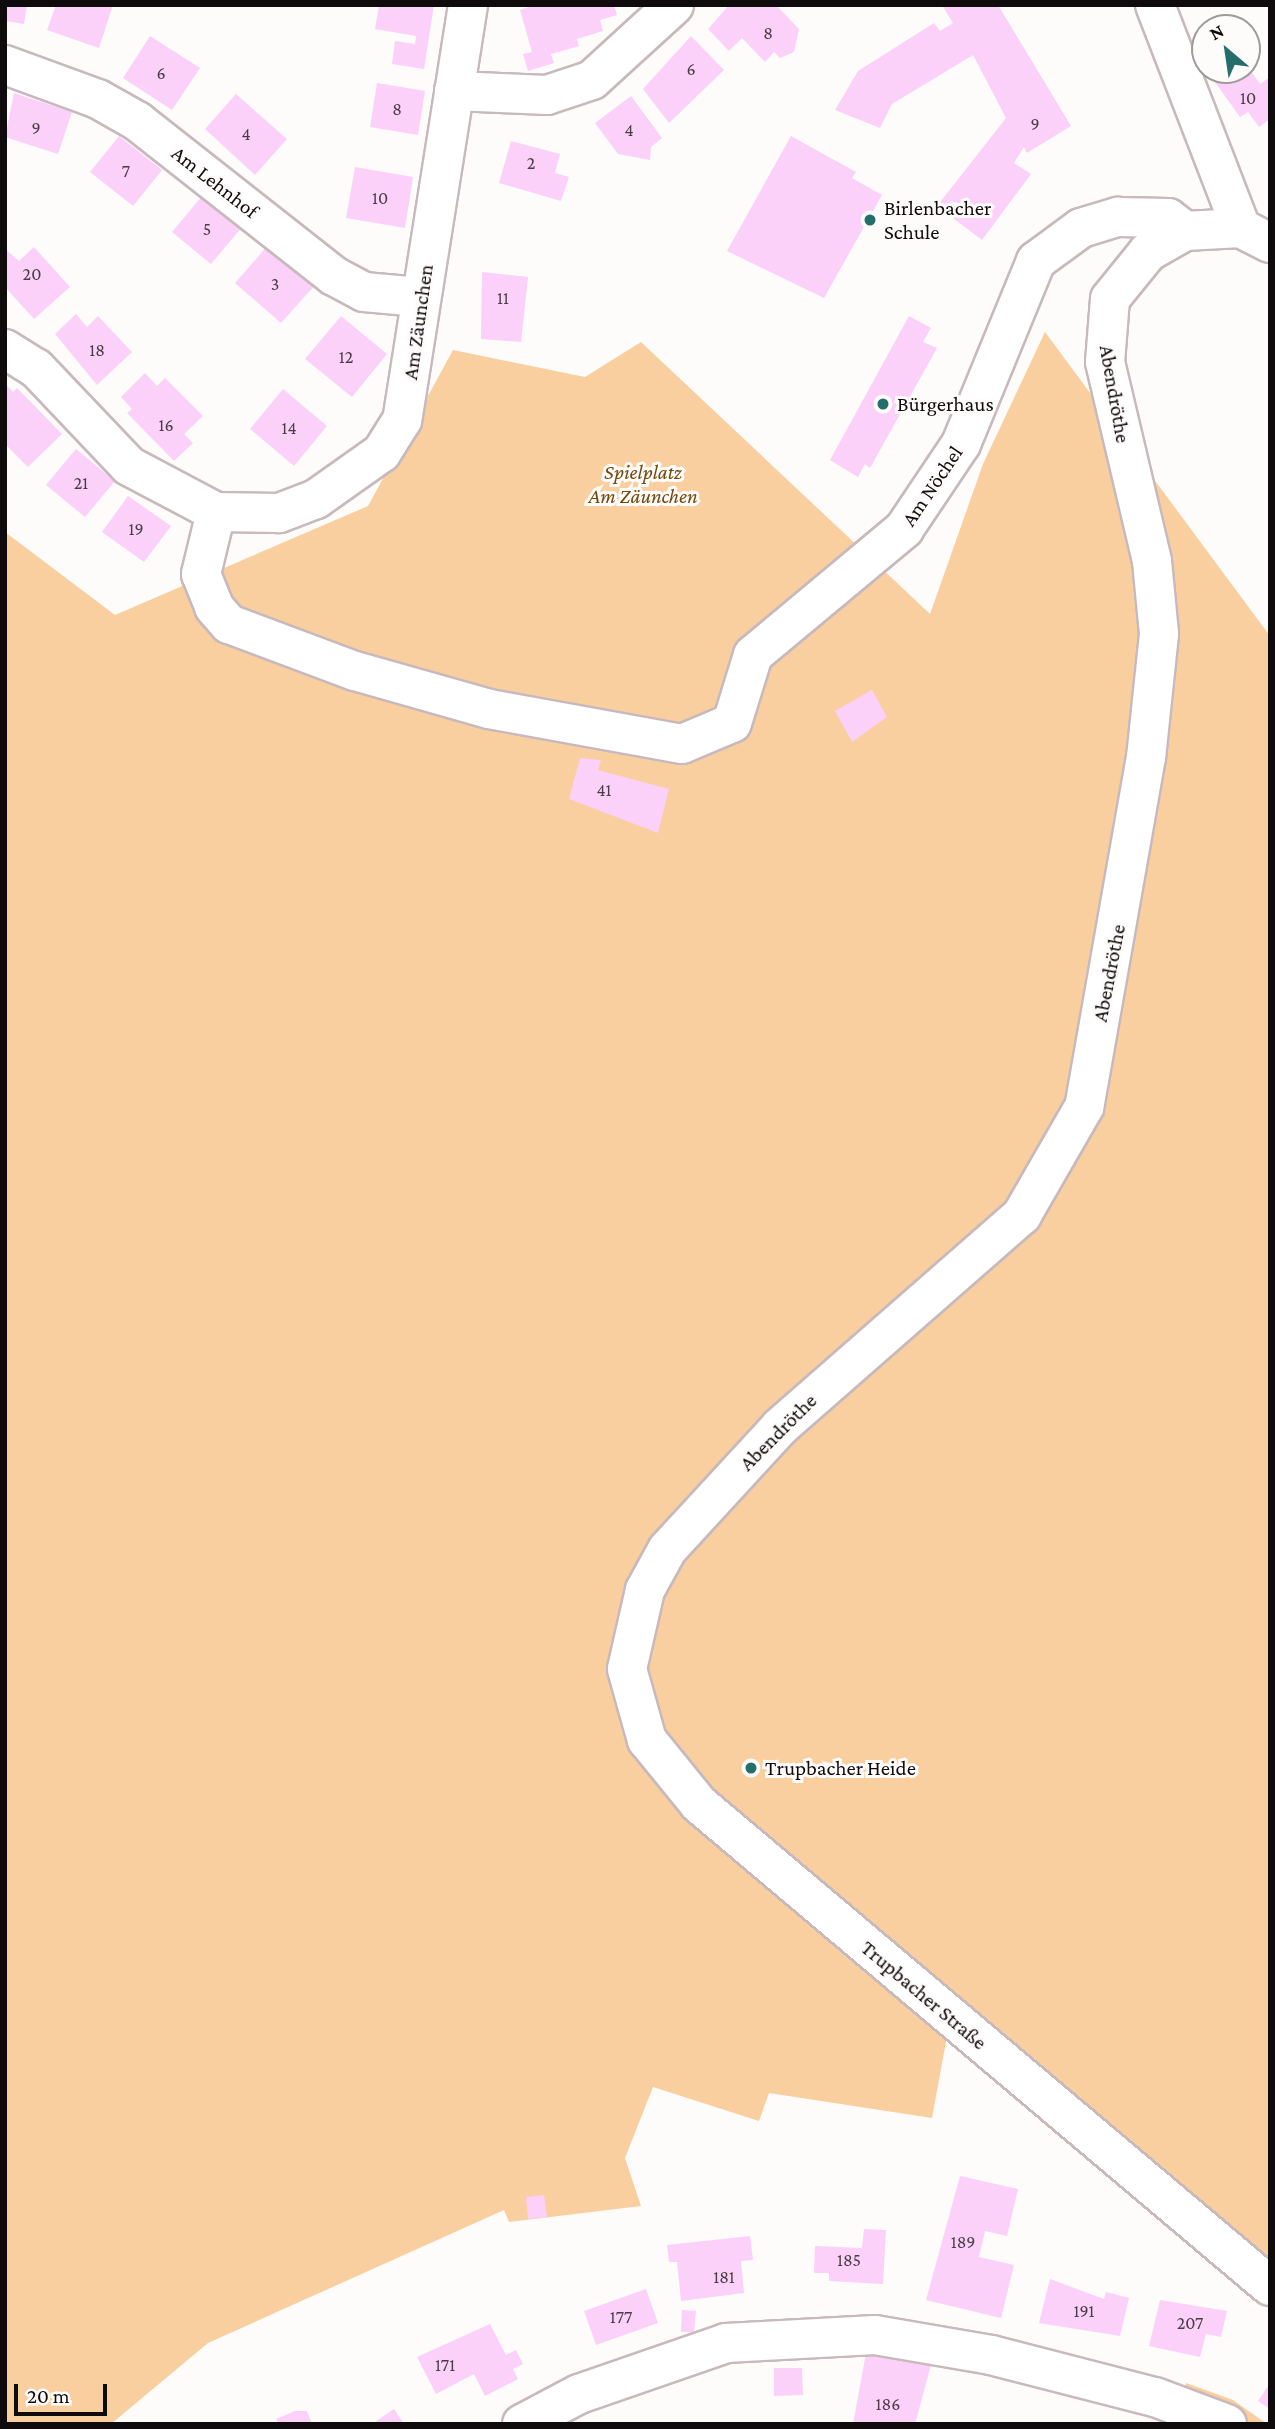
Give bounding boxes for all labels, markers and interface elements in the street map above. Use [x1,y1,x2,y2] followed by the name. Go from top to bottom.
[1191,14,1261,84] north arrow
[1206,20,1227,44] text: N
[763,22,773,44] house number: 8
[686,58,696,80] house number: 6
[156,62,166,84] house number: 6
[1240,87,1256,109] house number: 10
[392,98,402,120] house number: 8
[1030,113,1040,135] house number: 9
[31,117,41,139] house number: 9
[624,119,634,141] house number: 4
[241,123,251,145] house number: 4
[167,140,263,224] street label: Am Lehnhof
[527,152,535,174] house number: 2
[122,160,130,182] house number: 7
[372,187,388,209] house number: 10
[884,195,991,245] place label: Birlenbacher Schule
[862,212,878,228] marker: Birlenbacher Schule
[203,218,211,240] house number: 5
[23,263,41,285] house number: 20
[397,263,439,381] street label: Am Zäunchen
[271,273,279,295] house number: 3
[497,287,509,309] house number: 11
[89,339,105,361] house number: 18
[1094,343,1136,445] street label: Abendröthe
[339,346,353,368] house number: 12
[897,391,994,417] place label: Bürgerhaus
[875,396,891,412] marker: Bürgerhaus
[158,414,174,436] house number: 16
[281,417,297,439] house number: 14
[896,441,968,531] street label: Am Nöchel
[588,459,698,509] park label: Spielplatz Am Zäunchen
[74,472,88,494] house number: 21
[128,518,144,540] house number: 19
[596,779,612,801] house number: 41
[1087,922,1131,1024] street label: Abendröthe
[734,1388,822,1476] street label: Abendröthe
[765,1755,916,1781] place label: Trupbacher Heide
[743,1760,759,1776] marker: Trupbacher Heide
[856,1935,992,2055] street label: Trupbacher Straße
[951,2231,975,2253] house number: 189
[837,2249,861,2271] house number: 185
[713,2266,735,2288] house number: 181
[1073,2300,1095,2322] house number: 191
[610,2306,632,2328] house number: 177
[1177,2312,1203,2334] house number: 207
[435,2354,455,2376] house number: 171
[18,2370,110,2414] scale bar
[27,2384,70,2408] text: 20 m
[876,2393,900,2415] house number: 186

